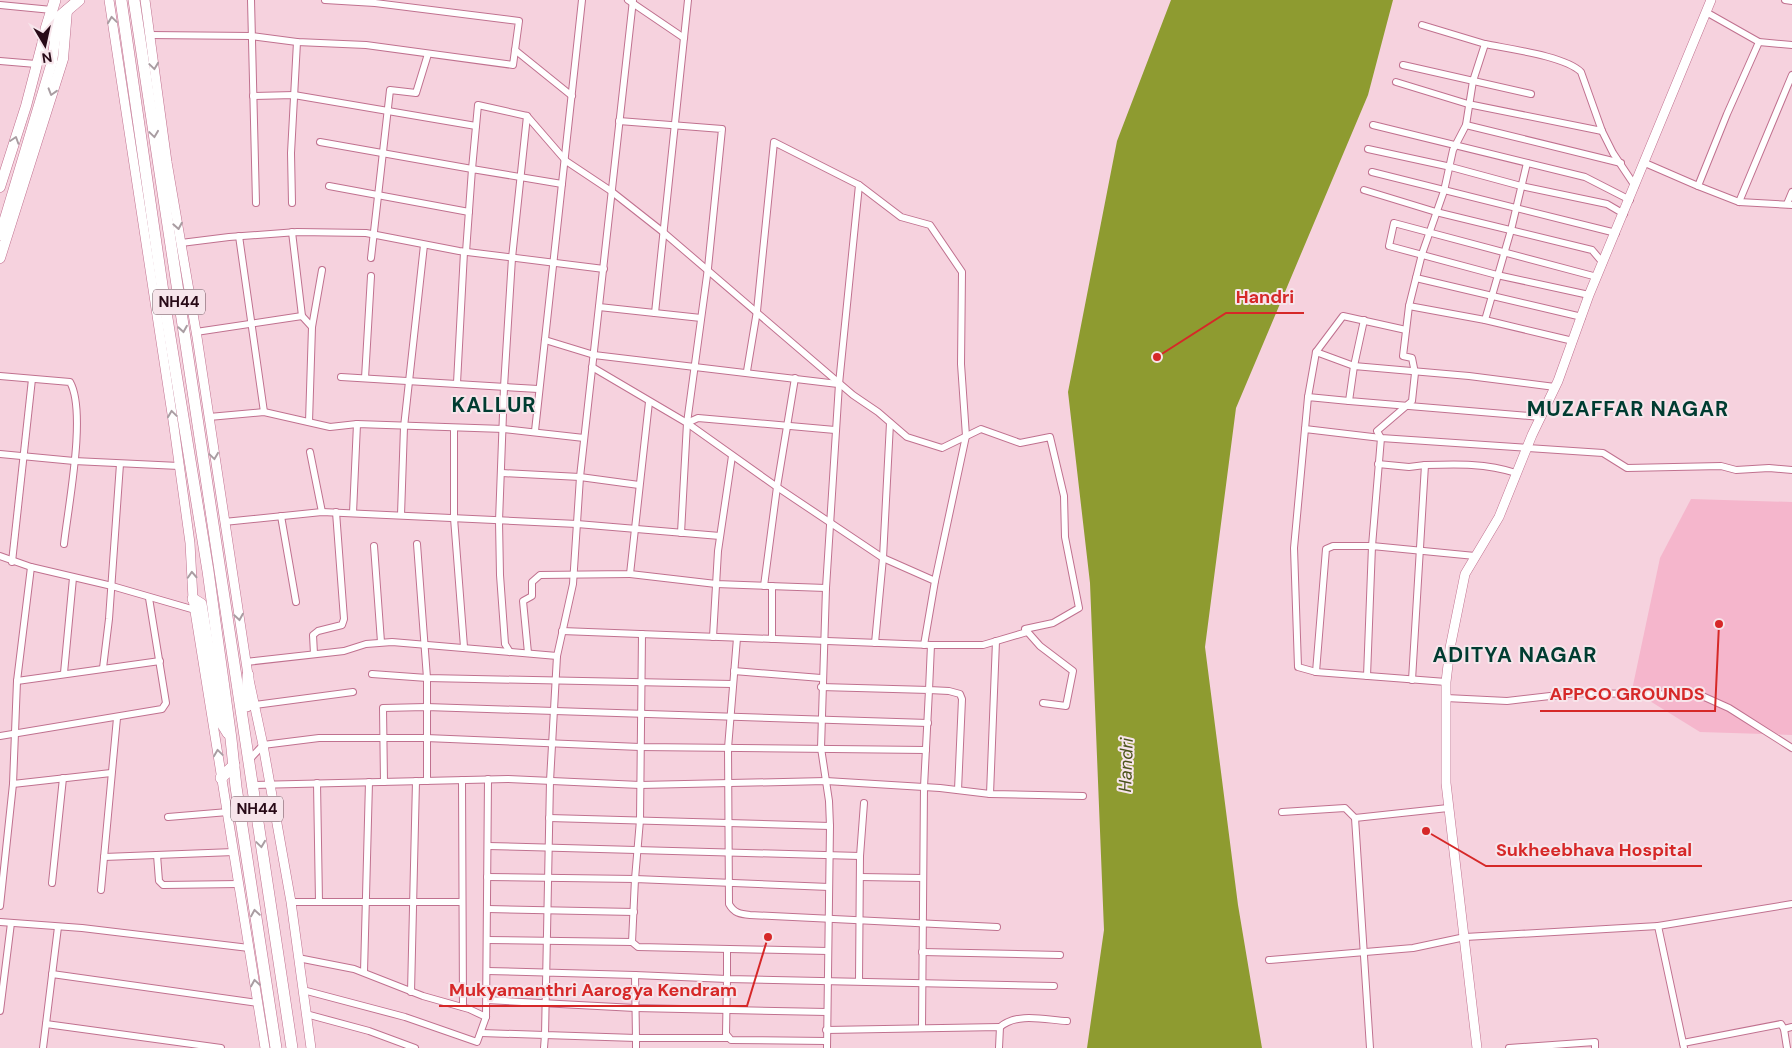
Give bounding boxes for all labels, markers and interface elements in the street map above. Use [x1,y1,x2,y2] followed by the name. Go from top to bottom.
[107,16,118,24] one-way arrow
[20,20,70,70] north arrow
[41,48,53,68] text: N
[148,62,159,70] one-way arrow
[48,87,58,96] one-way arrow
[148,130,159,138] one-way arrow
[9,137,19,145] one-way arrow
[173,222,183,231] one-way arrow
[1226,280,1304,313] callout: Handri
[1236,285,1294,309] text: Handri
[153,290,205,314] road number: NH44
[178,325,188,334] one-way arrow
[451,391,537,419] district label: KALLUR
[1527,395,1729,423] district label: MUZAFFAR NAGAR
[168,409,178,418] one-way arrow
[209,452,219,460] one-way arrow
[186,571,197,579] one-way arrow
[233,612,243,621] one-way arrow
[1432,641,1598,669] district label: ADITYA NAGAR
[1540,678,1715,711] callout: APPCO GROUNDS
[1549,682,1705,706] text: APPCO GROUNDS
[1113,737,1139,793] water label: Handri
[213,749,224,757] one-way arrow
[231,796,283,822] road number: NH44
[1486,833,1702,866] callout: Sukheebhava Hospital
[1496,838,1692,862] text: Sukheebhava Hospital
[256,839,266,848] one-way arrow
[251,909,261,918] one-way arrow
[439,973,747,1006] callout: Mukyamanthri Aarogya Kendram
[250,978,260,987] one-way arrow
[449,978,737,1002] text: Mukyamanthri Aarogya Kendram

